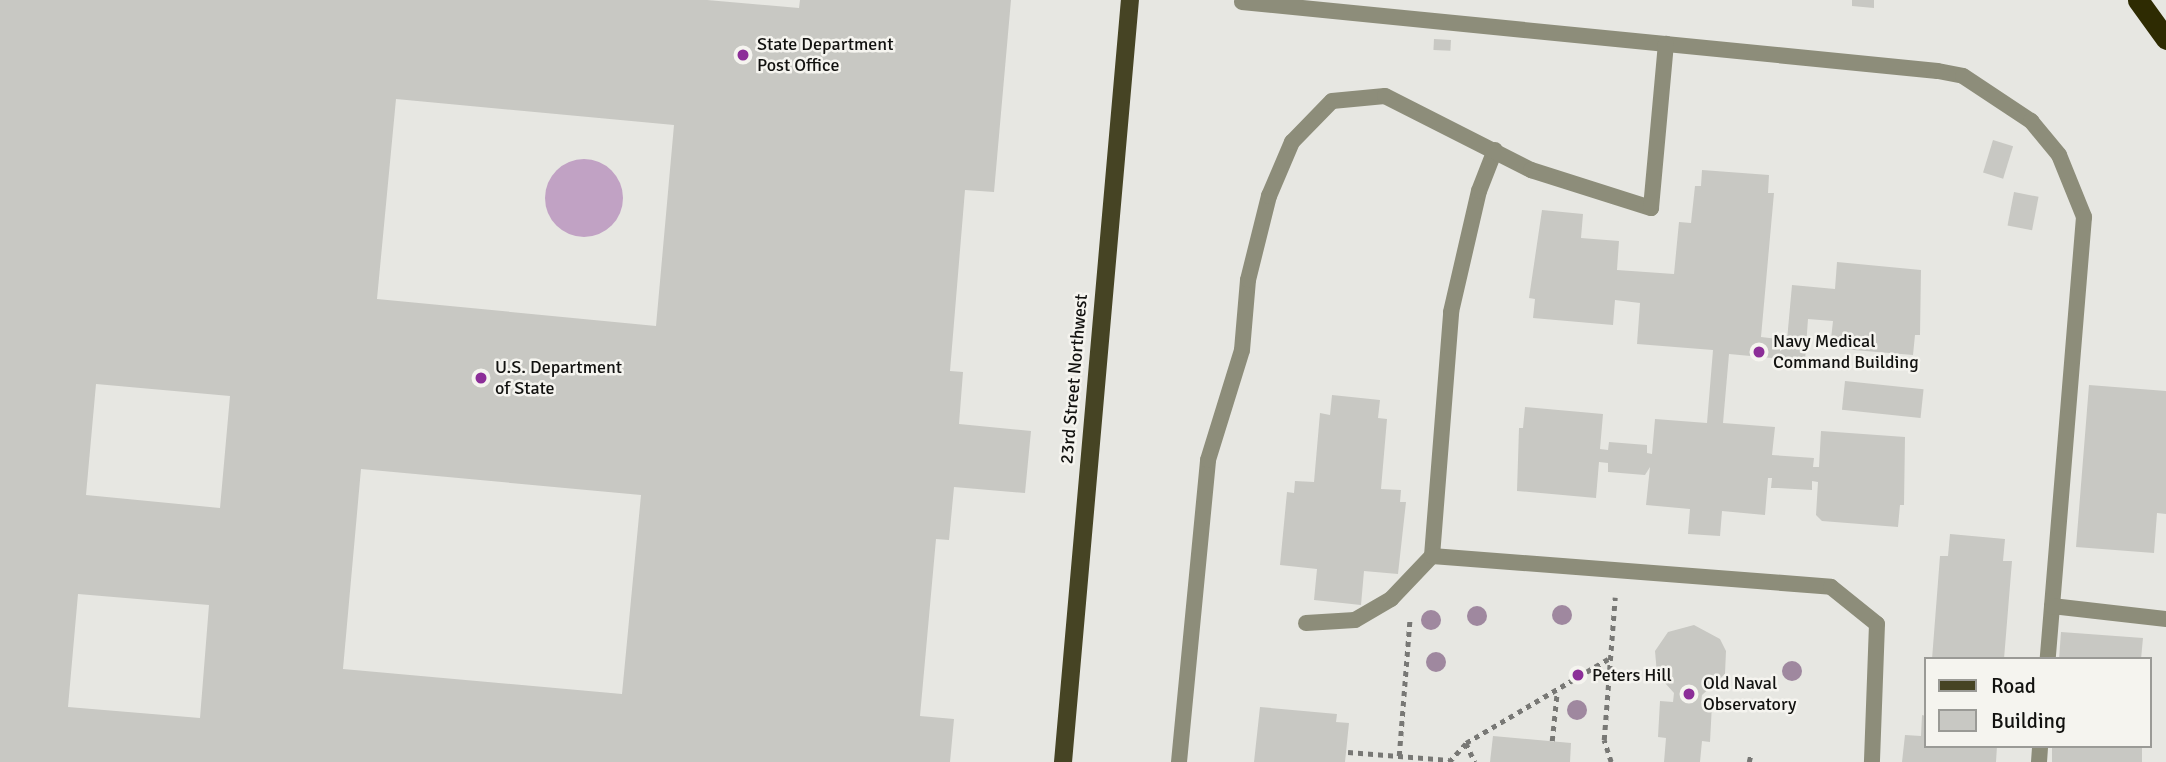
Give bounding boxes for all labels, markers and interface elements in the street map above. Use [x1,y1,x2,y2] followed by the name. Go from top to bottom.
[757,34,893,76] place label: State Department Post Office
[735,47,751,63] marker: State Department Post Office
[1056,293,1092,465] street label: 23rd Street Northwest
[1773,331,1919,374] place label: Navy Medical Command Building
[1751,344,1767,360] marker: Navy Medical Command Building
[495,357,622,400] place label: U.S. Department of State
[473,370,489,386] marker: U.S. Department of State
[1924,657,2152,748] legend
[1592,664,1672,686] place label: Peters Hill
[1570,667,1586,683] marker: Peters Hill
[1703,673,1796,716] place label: Old Naval Observatory
[1991,673,2036,699] text: Road
[1681,686,1697,702] marker: Old Naval Observatory
[1991,708,2066,734] text: Building

